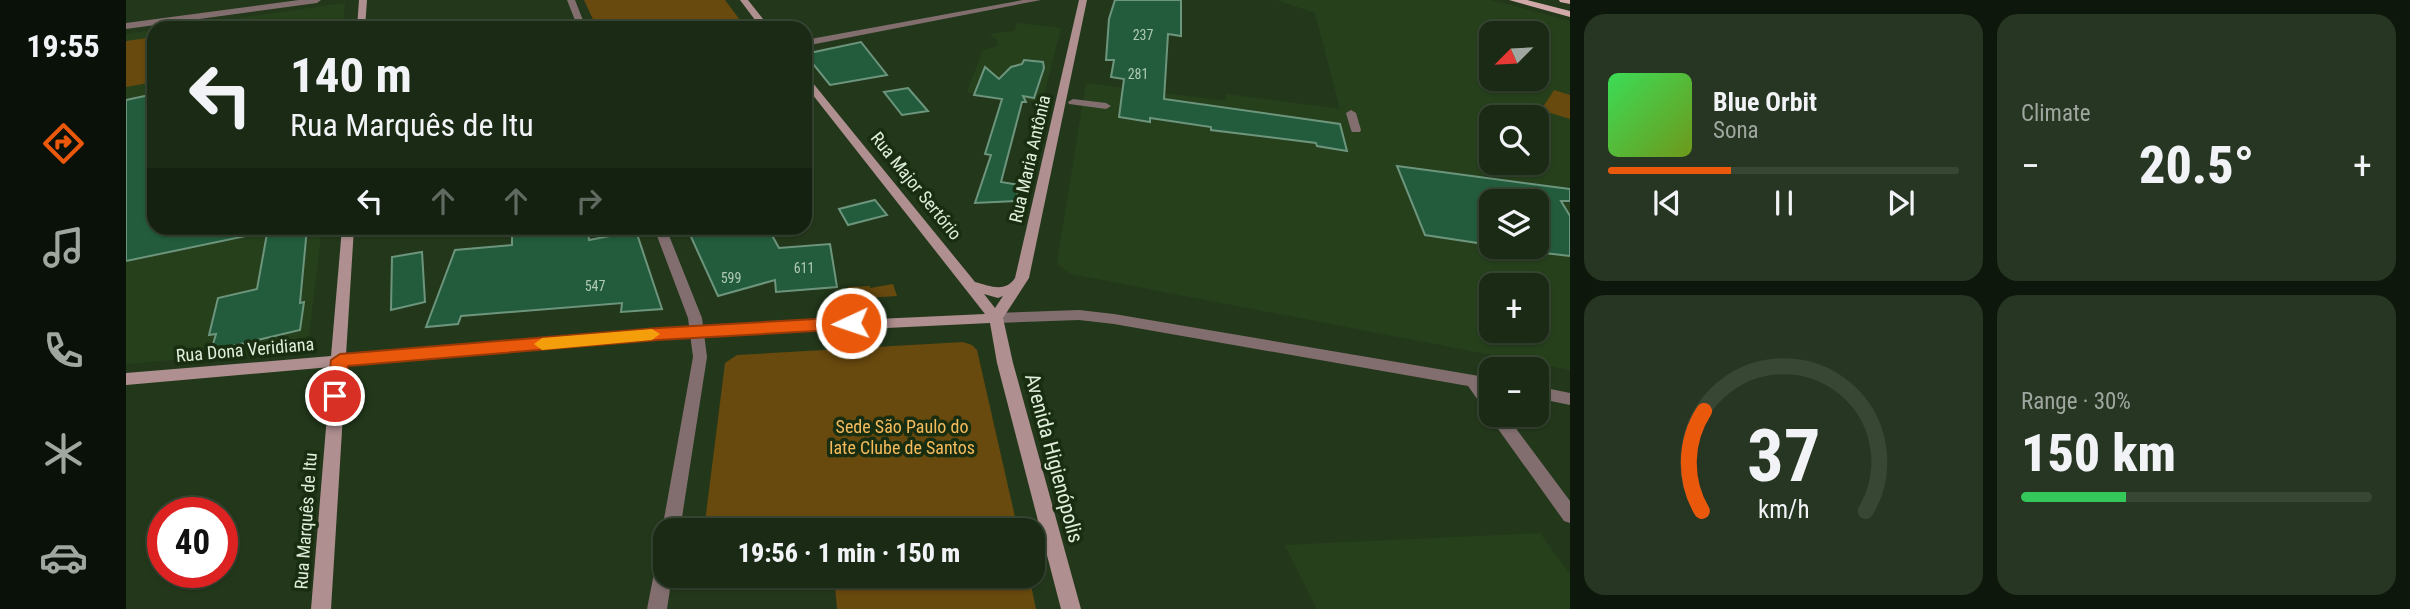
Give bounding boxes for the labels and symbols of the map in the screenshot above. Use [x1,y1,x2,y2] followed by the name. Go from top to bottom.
[1479,21,1549,91] north arrow
[1133,27,1153,43] house number: 237
[1128,66,1148,82] house number: 281
[1005,93,1054,225] street label: Rua Maria Antônia
[867,128,966,244] street label: Rua Major Sertório
[794,260,814,276] house number: 611
[721,270,741,286] house number: 599
[585,278,605,294] house number: 547
[814,286,888,360] position arrow
[175,333,315,366] street label: Rua Dona Veridiana
[305,366,365,426] pin
[1020,371,1088,545] street label: Avenida Higienópolis
[829,416,975,458] park label: Sede São Paulo do Iate Clube de Santos
[290,452,321,590] street label: Rua Marquês de Itu
[147,497,238,588] speed limit sign: 40

